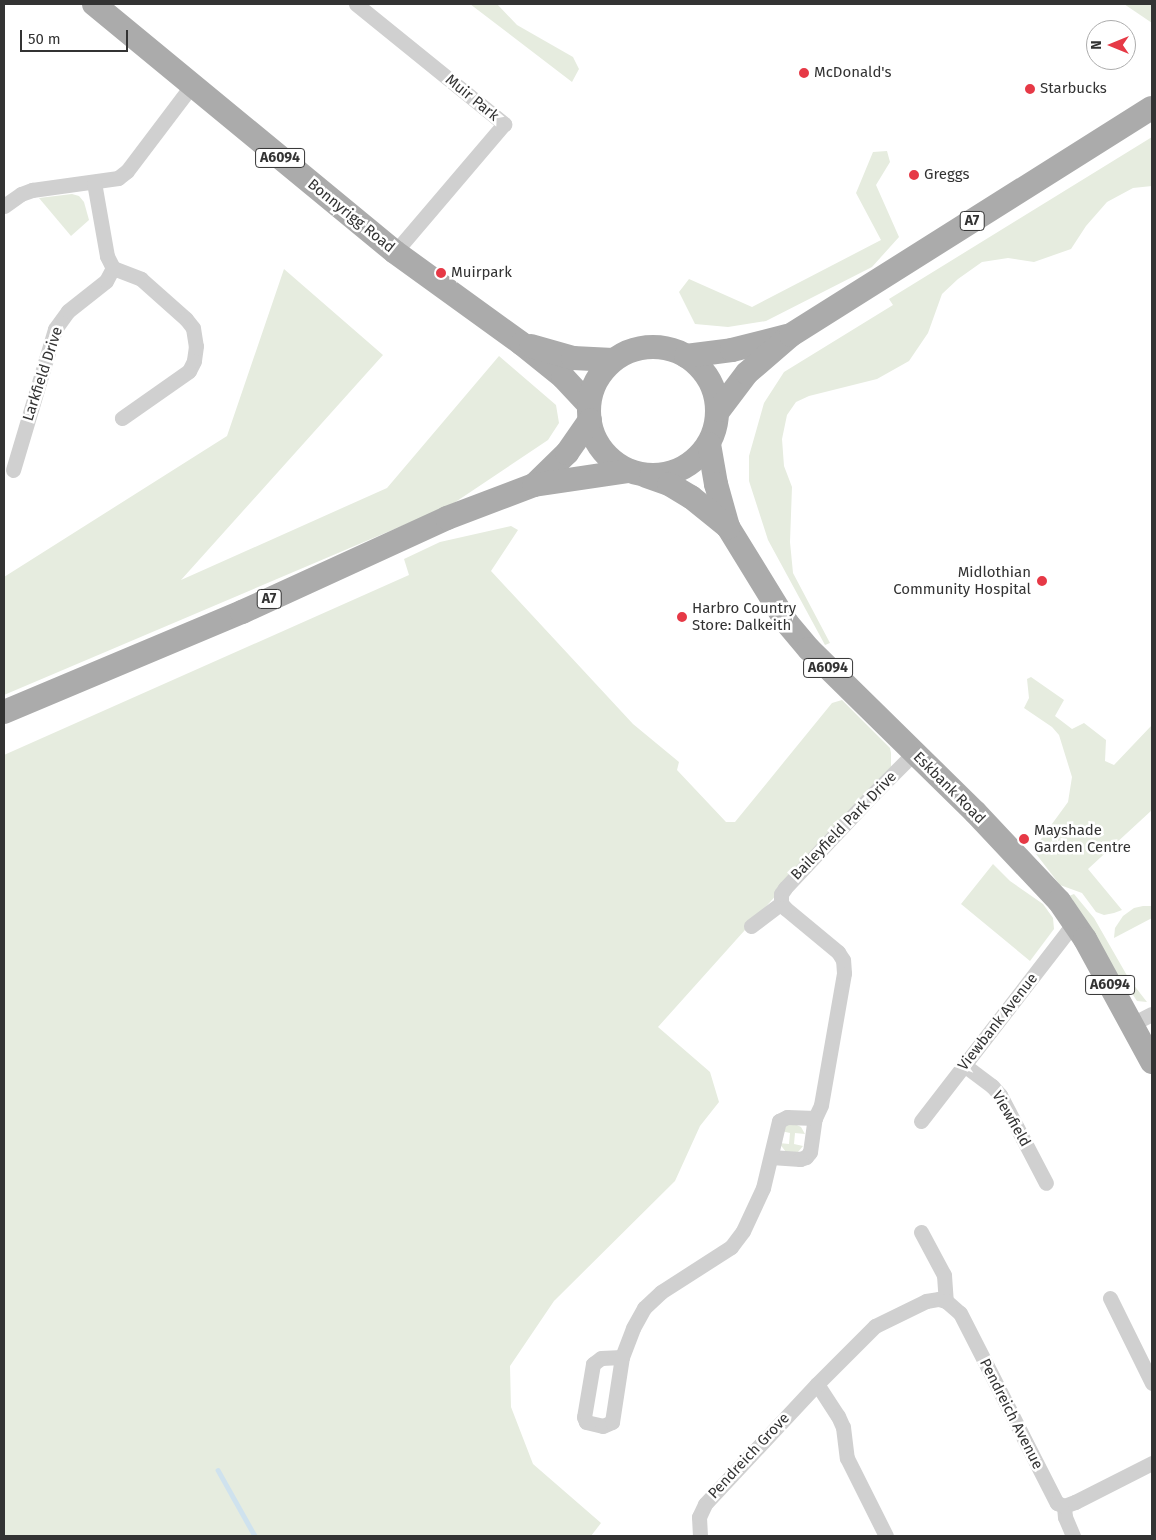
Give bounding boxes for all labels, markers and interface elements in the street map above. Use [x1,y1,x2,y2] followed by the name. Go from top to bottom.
[22,20,130,52] scale bar
[1086,20,1136,70] north arrow
[28,30,61,48] text: 50 m
[1088,40,1105,50] text: N
[814,64,891,82] place label: McDonald's
[798,67,810,79] marker: McDonald's
[442,71,502,125] street label: Muir Park
[1040,80,1107,98] place label: Starbucks
[1024,83,1036,95] marker: Starbucks
[255,146,305,170] road number: A6094
[924,166,969,184] place label: Greggs
[908,169,920,181] marker: Greggs
[304,175,398,257] street label: Bonnyrigg Road
[960,210,984,232] road number: A7
[451,264,512,282] place label: Muirpark
[435,267,447,279] marker: Muirpark
[19,325,67,423] street label: Larkfield Drive
[893,563,1031,598] place label: Midlothian Community Hospital
[1035,574,1049,588] marker: Midlothian Community Hospital
[256,588,282,610] road number: A7
[692,599,796,634] place label: Harbro Country Store: Dalkeith
[676,611,688,623] marker: Harbro Country Store: Dalkeith
[803,656,853,680] road number: A6094
[909,748,989,828] street label: Eskbank Road
[787,768,901,884] street label: Baileyfield Park Drive
[1034,821,1131,856] place label: Mayshade Garden Centre
[1018,833,1030,845] marker: Mayshade Garden Centre
[954,970,1042,1074] street label: Viewbank Avenue
[1085,974,1135,996] road number: A6094
[988,1088,1034,1150] street label: Viewfield
[975,1356,1047,1472] street label: Pendreich Avenue
[705,1409,793,1503] street label: Pendreich Grove

